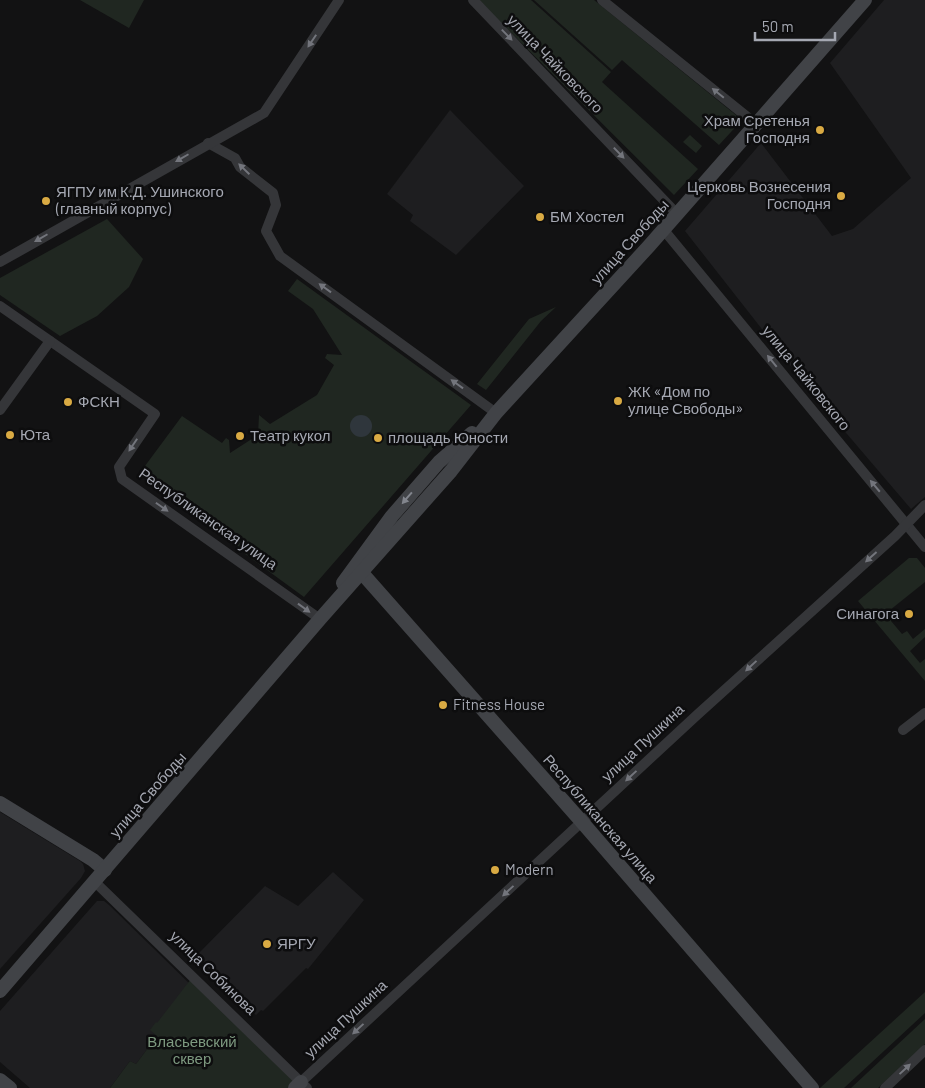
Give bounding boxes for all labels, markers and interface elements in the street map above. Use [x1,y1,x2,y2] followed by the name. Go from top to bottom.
[504,10,607,116] street label: улица Чайковского
[755,10,835,42] scale bar
[762,17,794,35] text: 50 m
[501,29,513,41] one-way arrow
[307,34,317,47] one-way arrow
[712,87,725,98] one-way arrow
[704,111,810,146] place label: Храм Сретенья Господня
[814,124,826,136] marker: Храм Сретенья Господня
[613,146,625,158] one-way arrow
[175,153,188,162] one-way arrow
[238,163,250,175] one-way arrow
[687,177,831,212] place label: Церковь Вознесения Господня
[55,182,224,217] place label: ЯГПУ им К.Д. Ушинского (главный корпус)
[835,190,847,202] marker: Церковь Вознесения Господня
[40,195,52,207] marker: ЯГПУ им К.Д. Ушинского (главный корпус)
[587,195,672,287] street label: улица Свободы
[550,207,624,225] place label: БМ Хостел
[534,211,546,223] marker: БМ Хостел
[34,234,47,243] one-way arrow
[319,283,332,294] one-way arrow
[759,321,855,434] street label: улица Чайковского
[766,354,777,367] one-way arrow
[450,379,463,389] one-way arrow
[628,382,743,417] place label: ЖК «Дом по улице Свободы»
[78,392,120,410] place label: ФСКН
[612,395,624,407] marker: ЖК «Дом по улице Свободы»
[62,396,74,408] marker: ФСКН
[20,425,51,443] place label: Юта
[250,426,331,444] place label: Театр кукол
[388,428,508,446] place label: площадь Юности
[4,429,16,441] marker: Юта
[234,430,246,442] marker: Театр кукол
[372,432,384,444] marker: площадь Юности
[128,438,138,452] one-way arrow
[136,464,282,573] street label: Республиканская улица
[870,480,881,492] one-way arrow
[402,492,413,505] one-way arrow
[155,502,168,512] one-way arrow
[866,551,878,563] one-way arrow
[297,602,310,613] one-way arrow
[836,604,900,622] place label: Синагога
[903,608,915,620] marker: Синагога
[745,660,757,672] one-way arrow
[453,695,545,713] place label: Fitness House
[437,699,449,711] marker: Fitness House
[597,699,688,785] street label: улица Пушкина
[105,748,189,841] street label: улица Свободы
[540,750,662,887] street label: Республиканская улица
[626,770,638,782] one-way arrow
[505,860,554,878] place label: Modern
[489,864,501,876] marker: Modern
[502,885,514,897] one-way arrow
[167,927,261,1019] street label: улица Собинова
[277,934,316,952] place label: ЯРГУ
[261,938,273,950] marker: ЯРГУ
[300,975,391,1061] street label: улица Пушкина
[353,1023,365,1035] one-way arrow
[147,1032,237,1067] park label: Власьевский сквер
[898,1063,910,1075] one-way arrow

